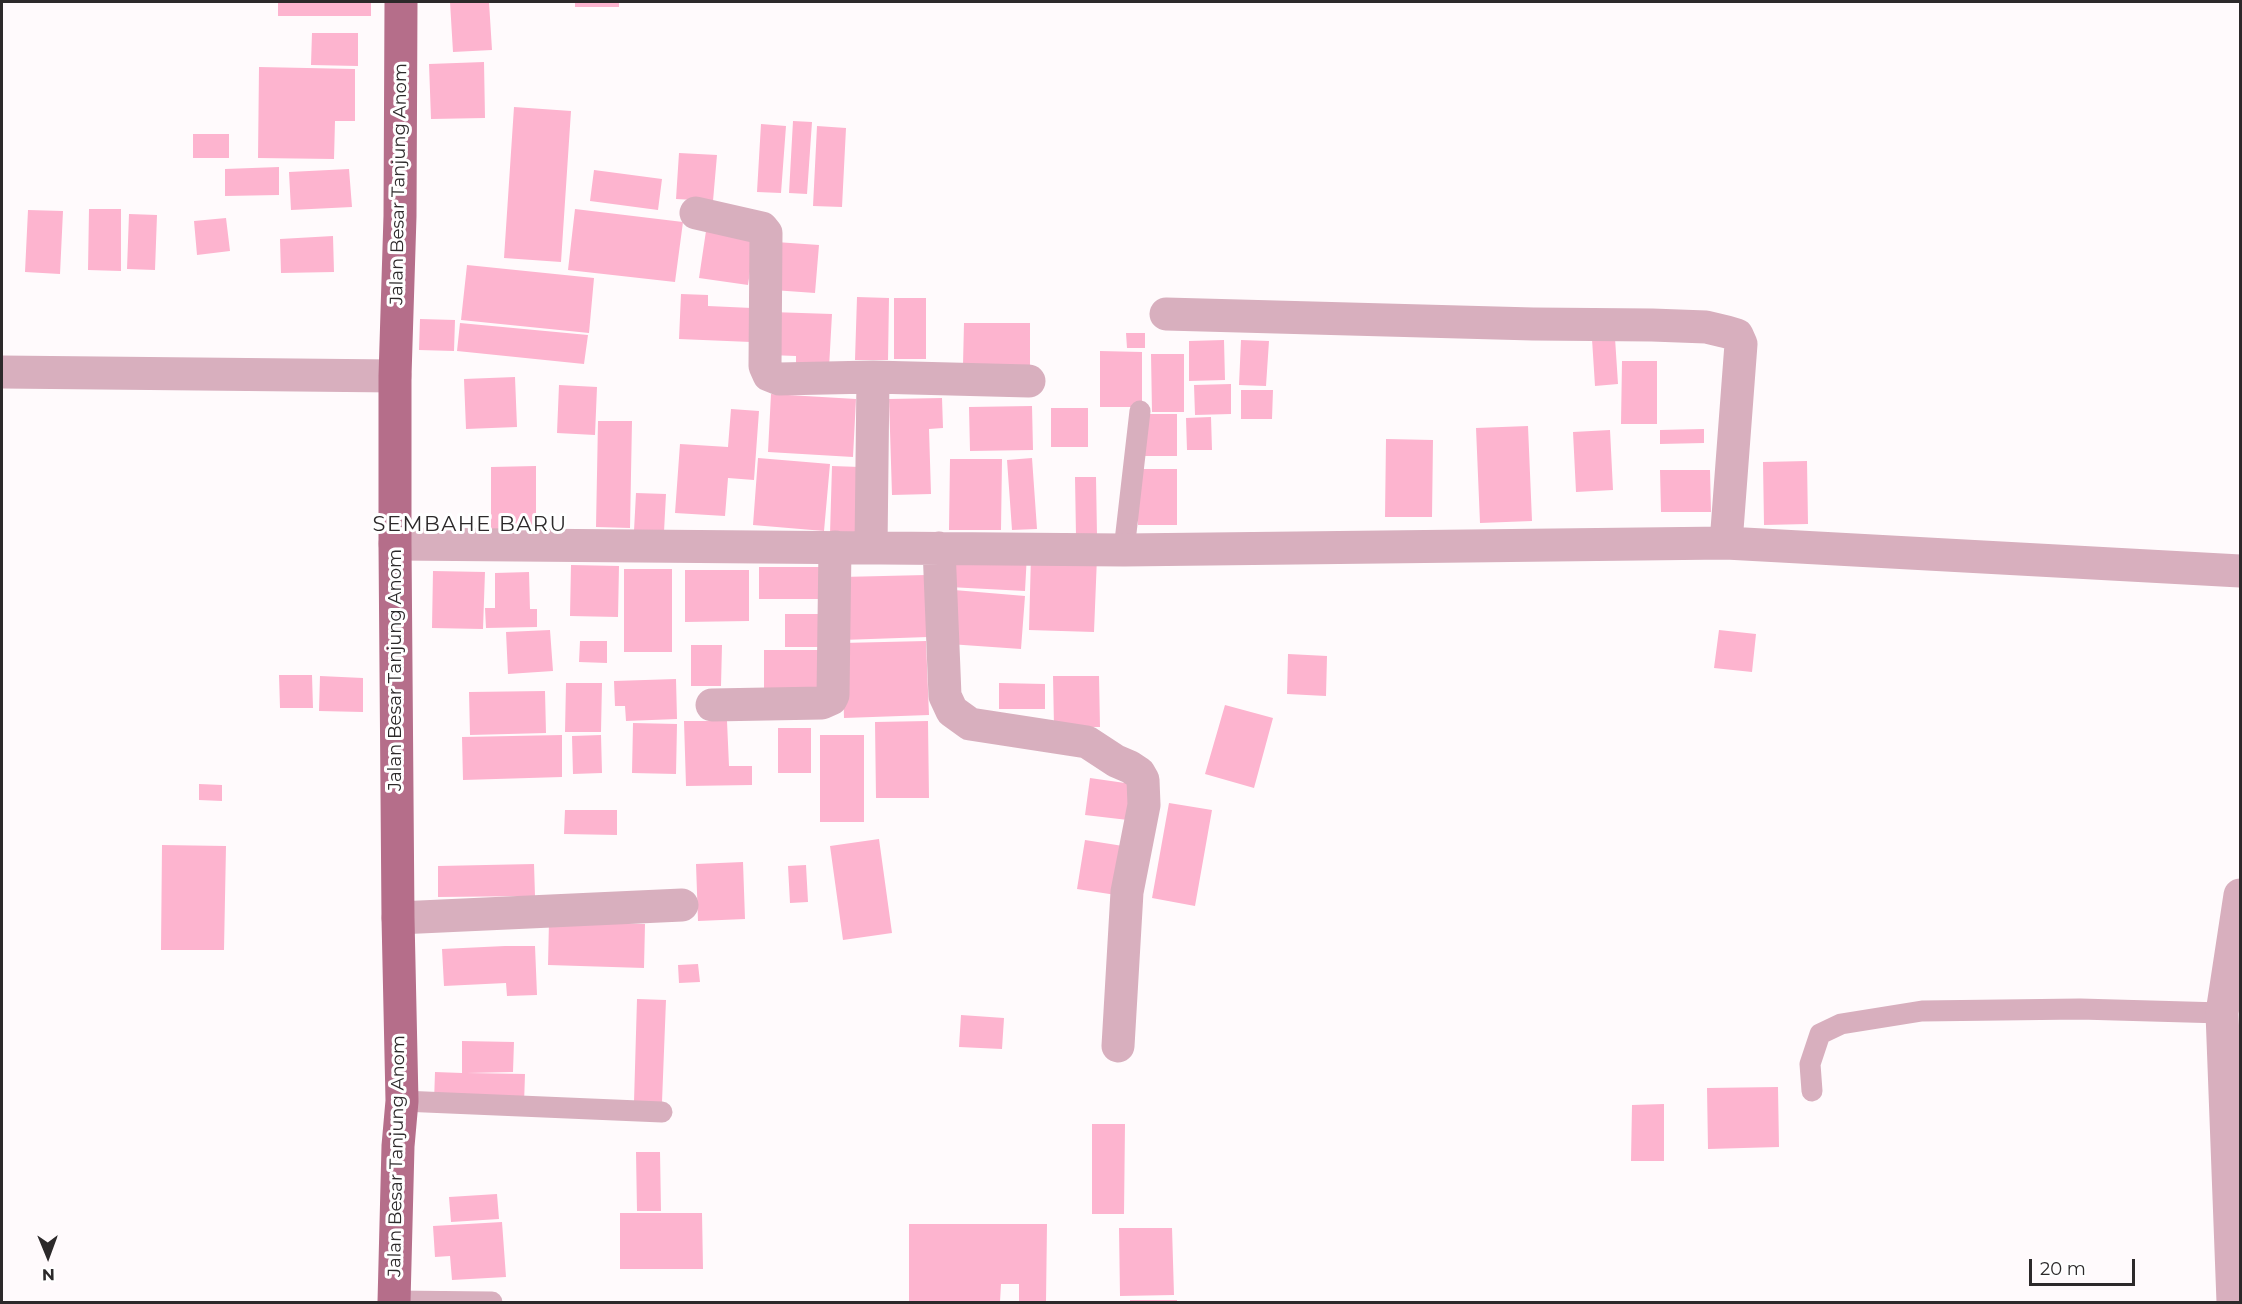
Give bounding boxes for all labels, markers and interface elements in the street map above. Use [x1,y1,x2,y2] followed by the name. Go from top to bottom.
[386,63,412,305] street label: Jalan Besar Tanjung Anom
[372,512,568,538] district label: SEMBAHE BARU
[385,549,407,791] street label: Jalan Besar Tanjung Anom
[384,1035,410,1277] street label: Jalan Besar Tanjung Anom
[18,1226,78,1286] north arrow
[2032,1247,2138,1285] scale bar
[2040,1258,2086,1280] text: 20 m
[42,1265,55,1284] text: N

